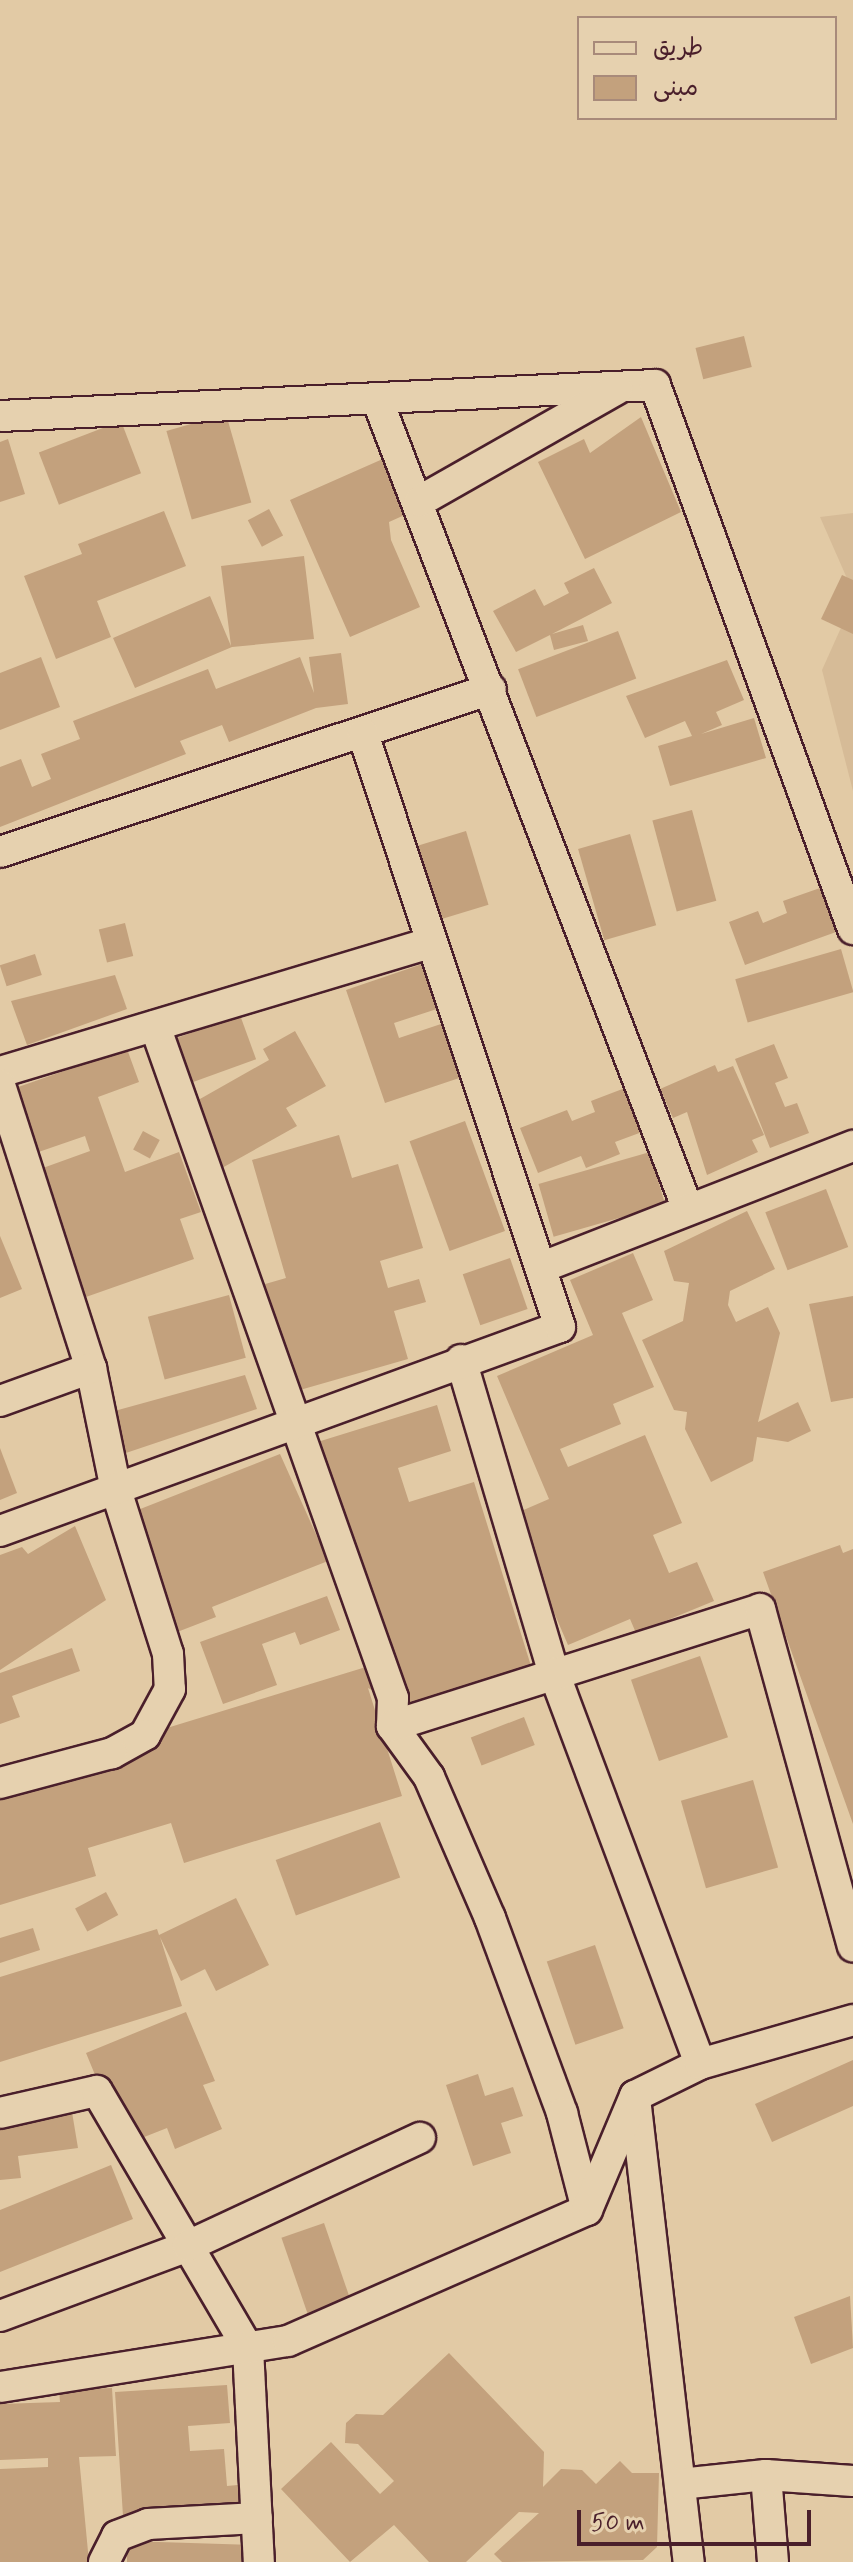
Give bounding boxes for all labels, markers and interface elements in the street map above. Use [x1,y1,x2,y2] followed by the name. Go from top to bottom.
[577,16,837,120] legend
[653,33,703,64] text: طريق
[653,73,698,104] text: مبنى
[581,2494,815,2544] scale bar
[591,2508,645,2539] text: 50 m

